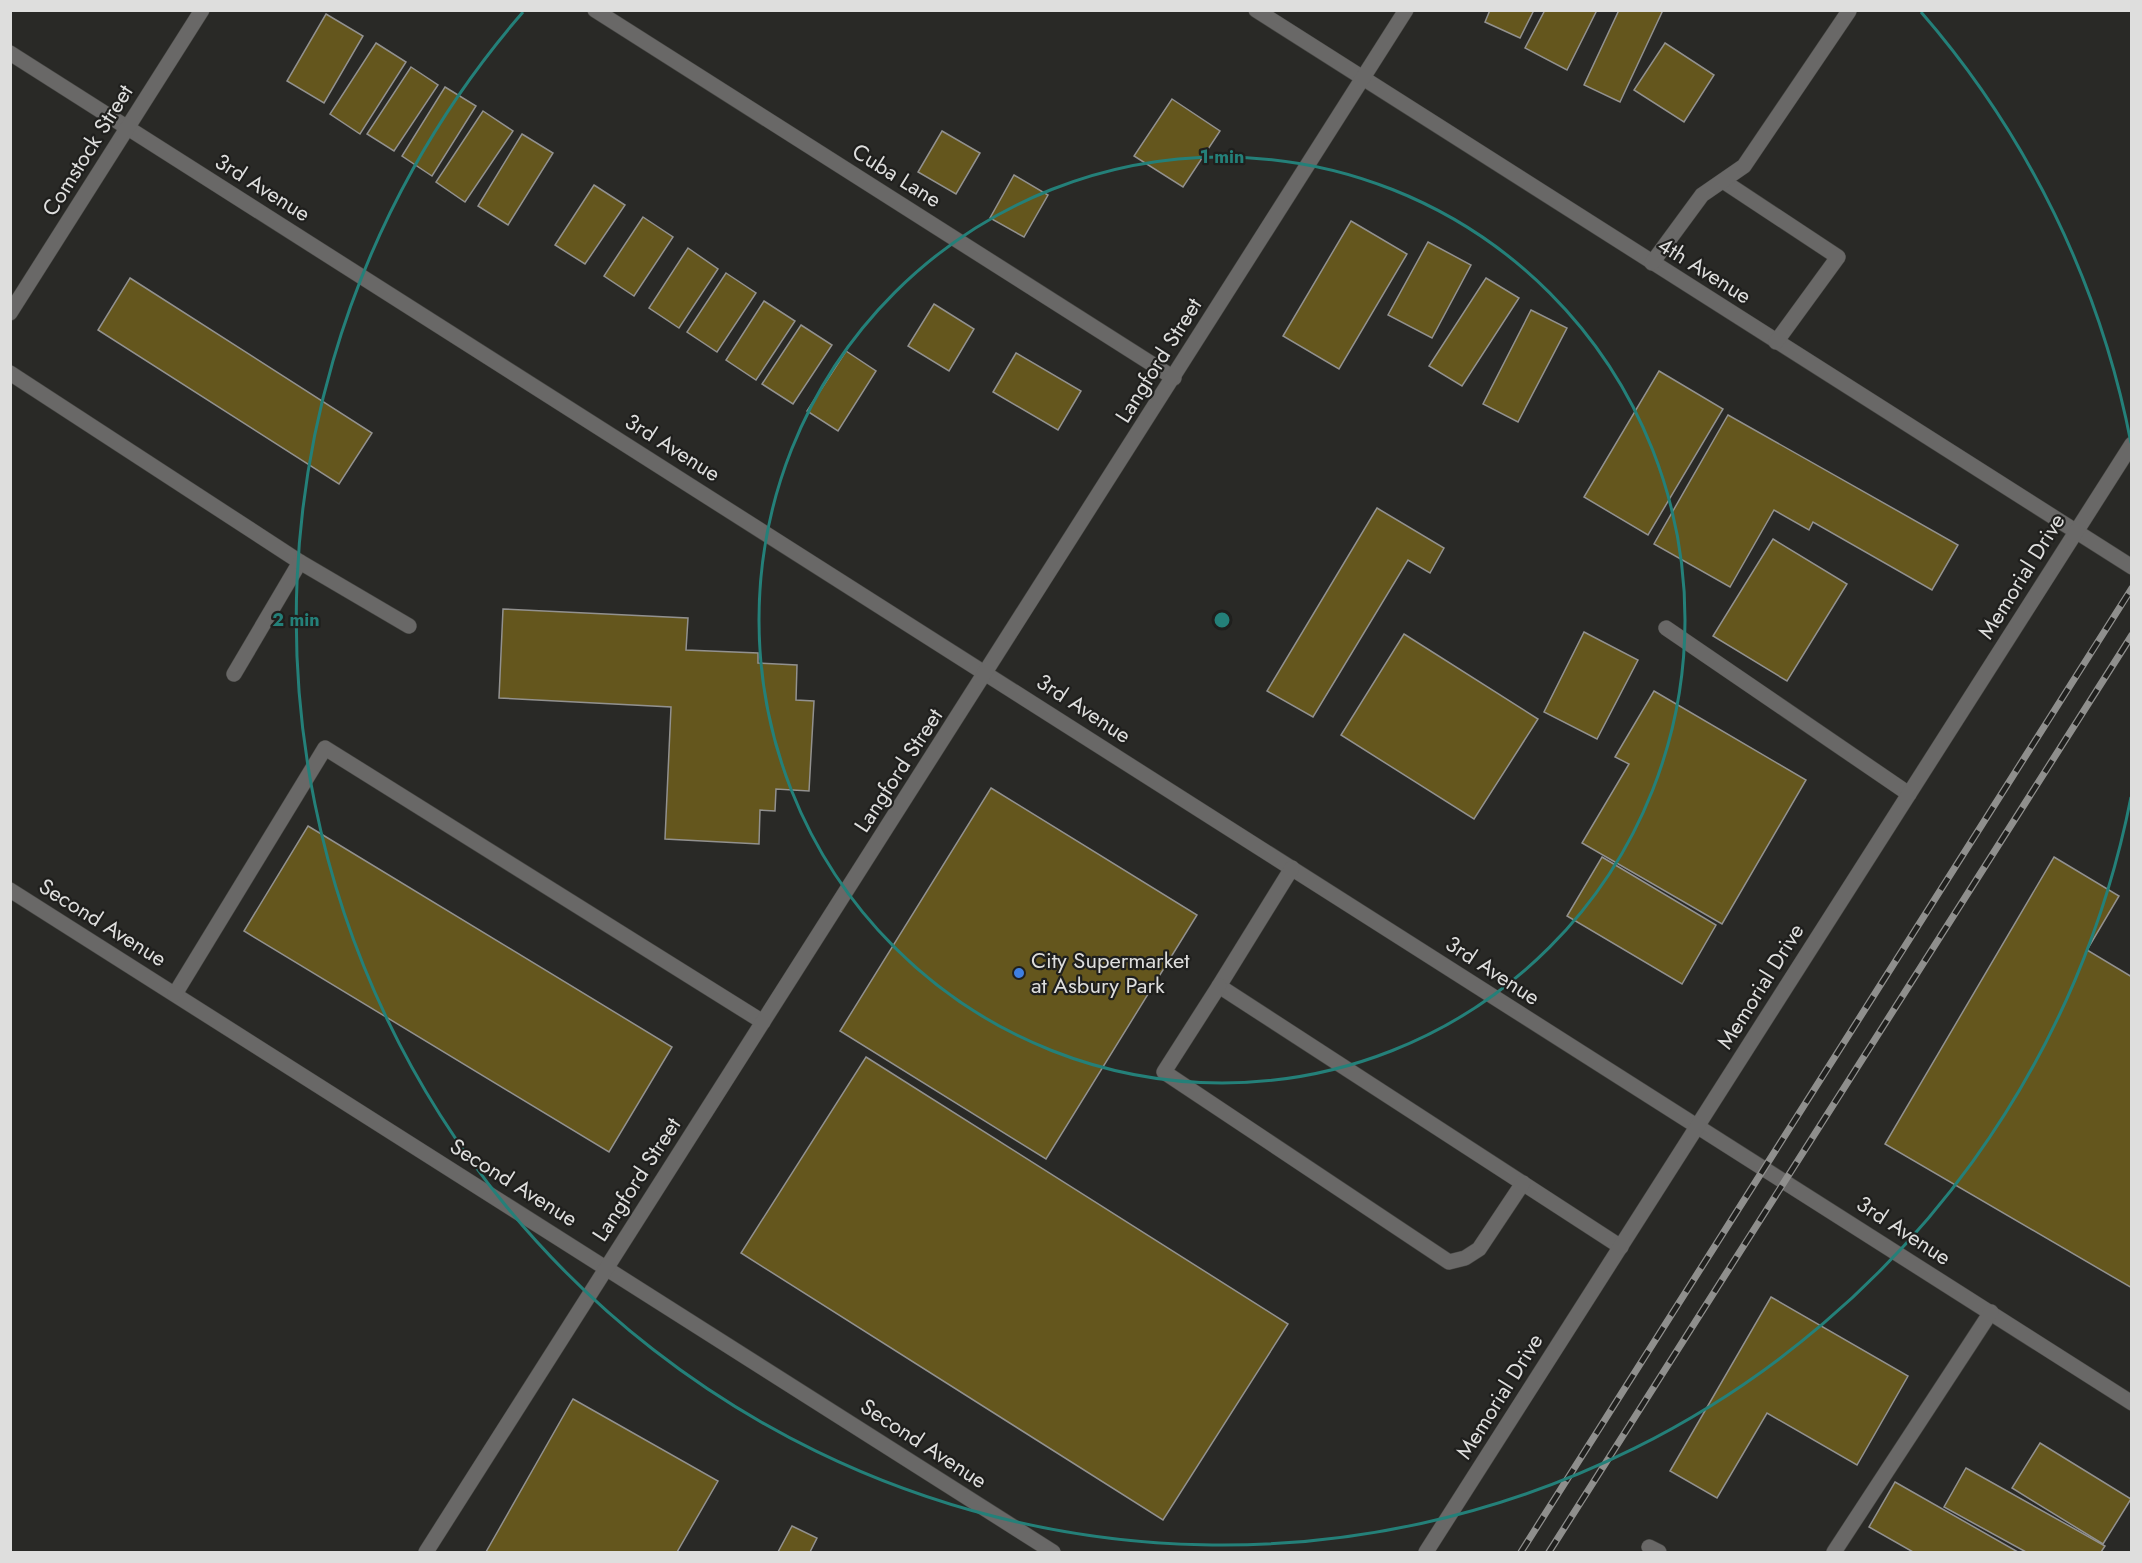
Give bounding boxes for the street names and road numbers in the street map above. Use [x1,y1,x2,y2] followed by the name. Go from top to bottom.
[34,77,141,222] street label: Comstock Street
[846,135,948,215] street label: Cuba Lane
[209,145,317,229] street label: 3rd Avenue
[1652,229,1758,311] street label: 4th Avenue
[1107,291,1210,429] street label: Langford Street
[619,405,727,489] street label: 3rd Avenue
[1970,507,2072,645] street label: Memorial Drive
[1030,665,1138,751] street label: 3rd Avenue
[846,701,950,838] street label: Langford Street
[33,870,173,974] street label: Second Avenue
[1709,917,1811,1055] street label: Memorial Drive
[1439,927,1547,1013] street label: 3rd Avenue
[584,1110,688,1247] street label: Langford Street
[444,1130,584,1234] street label: Second Avenue
[1850,1187,1958,1273] street label: 3rd Avenue
[1448,1327,1550,1465] street label: Memorial Drive
[854,1390,994,1496] street label: Second Avenue

